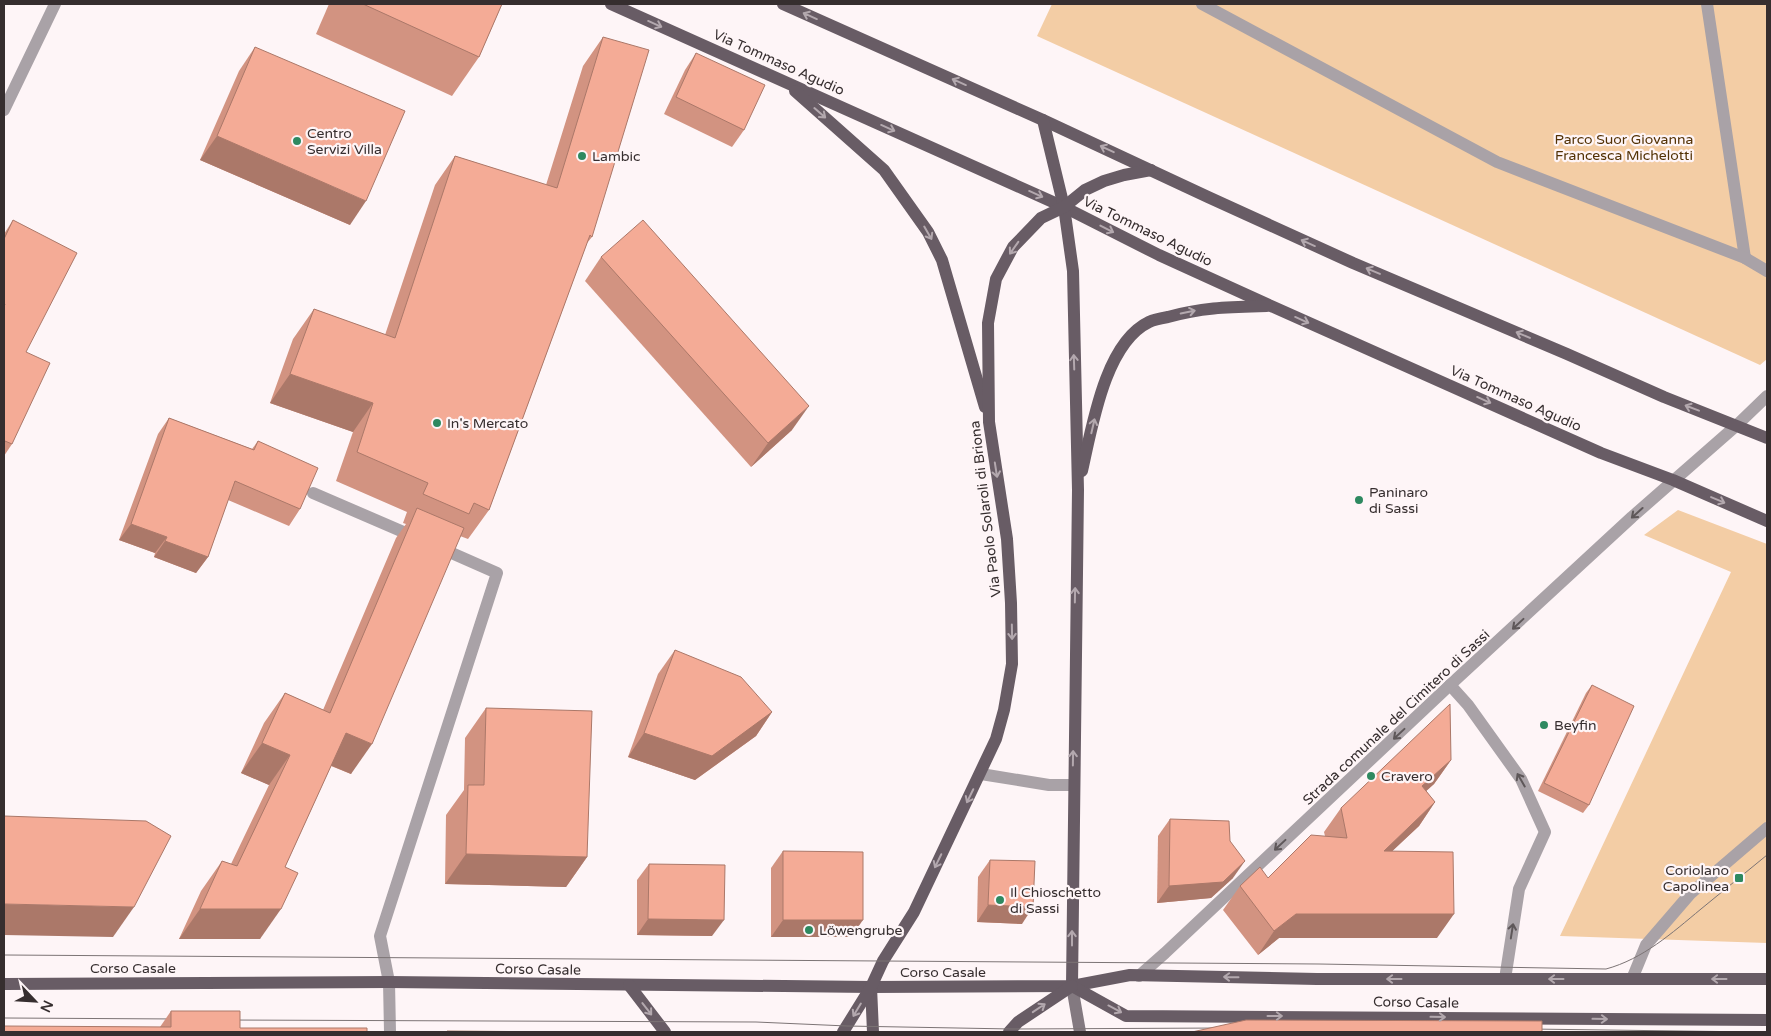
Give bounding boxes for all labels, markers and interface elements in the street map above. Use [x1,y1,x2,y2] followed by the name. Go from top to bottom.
[803,10,818,20] one-way arrow
[647,19,662,29] one-way arrow
[711,26,847,99] street label: Via Tommaso Agudio
[952,77,967,86] one-way arrow
[814,107,827,119] one-way arrow
[880,124,895,134] one-way arrow
[307,125,382,158] place label: Centro Servizi Villa
[1555,131,1693,164] park label: Parco Suor Giovanna Francesca Michelotti
[291,135,303,147] marker: Centro Servizi Villa
[1100,144,1115,154] one-way arrow
[592,148,641,165] place label: Lambic
[576,150,588,162] marker: Lambic
[1028,190,1043,200] one-way arrow
[1080,193,1215,270] street label: Via Tommaso Agudio
[1100,224,1115,234] one-way arrow
[923,226,933,241] one-way arrow
[1301,237,1316,247] one-way arrow
[1009,241,1019,255] one-way arrow
[1366,266,1381,276] one-way arrow
[1180,306,1196,316] one-way arrow
[1294,315,1309,325] one-way arrow
[1516,329,1531,339] one-way arrow
[1070,354,1079,370] one-way arrow
[1448,362,1584,435] street label: Via Tommaso Agudio
[1476,396,1491,406] one-way arrow
[1684,403,1700,412] one-way arrow
[447,415,528,432] place label: In's Mercato
[431,417,443,429] marker: In's Mercato
[1089,418,1098,434] one-way arrow
[966,420,1005,598] street label: Via Paolo Solaroli di Briona
[992,462,1002,478] one-way arrow
[1369,484,1428,517] place label: Paninaro di Sassi
[1353,494,1365,506] marker: Paninaro di Sassi
[1710,495,1725,505] one-way arrow
[1631,507,1644,519] one-way arrow
[1071,587,1080,603] one-way arrow
[1512,618,1525,630] one-way arrow
[1007,624,1017,640] one-way arrow
[1299,626,1493,809] street label: Strada comunale del Cimitero di Sassi
[1554,717,1596,734] place label: Beyfin
[1538,719,1550,731] marker: Beyfin
[1392,728,1405,740] one-way arrow
[1068,750,1078,766] one-way arrow
[1381,768,1433,785] place label: Cravero
[1365,770,1377,782] marker: Cravero
[1516,772,1526,787] one-way arrow
[965,788,975,803] one-way arrow
[1274,839,1287,851] one-way arrow
[933,854,943,869] one-way arrow
[1663,862,1729,895] place label: Coriolano Capolinea
[1733,872,1745,884] marker: Coriolano Capolinea
[1010,884,1101,917] place label: Il Chioschetto di Sassi
[994,894,1006,906] marker: Il Chioschetto di Sassi
[819,922,902,939] place label: Löwengrube
[1508,923,1518,939] one-way arrow
[803,924,815,936] marker: Löwengrube
[1067,930,1077,946] one-way arrow
[90,960,176,977] street label: Corso Casale
[495,960,581,979] street label: Corso Casale
[900,964,986,981] street label: Corso Casale
[1223,972,1240,982] one-way arrow
[1386,974,1402,984] one-way arrow
[1548,974,1564,984] one-way arrow
[1711,974,1727,984] one-way arrow
[10,976,60,1026] north arrow
[1373,993,1459,1012] street label: Corso Casale
[36,998,56,1015] text: N
[642,1002,652,1016] one-way arrow
[851,1002,861,1016] one-way arrow
[1032,1003,1046,1013] one-way arrow
[1107,1005,1121,1015] one-way arrow
[1267,1011,1283,1021] one-way arrow
[1430,1012,1446,1022] one-way arrow
[1592,1014,1608,1024] one-way arrow

